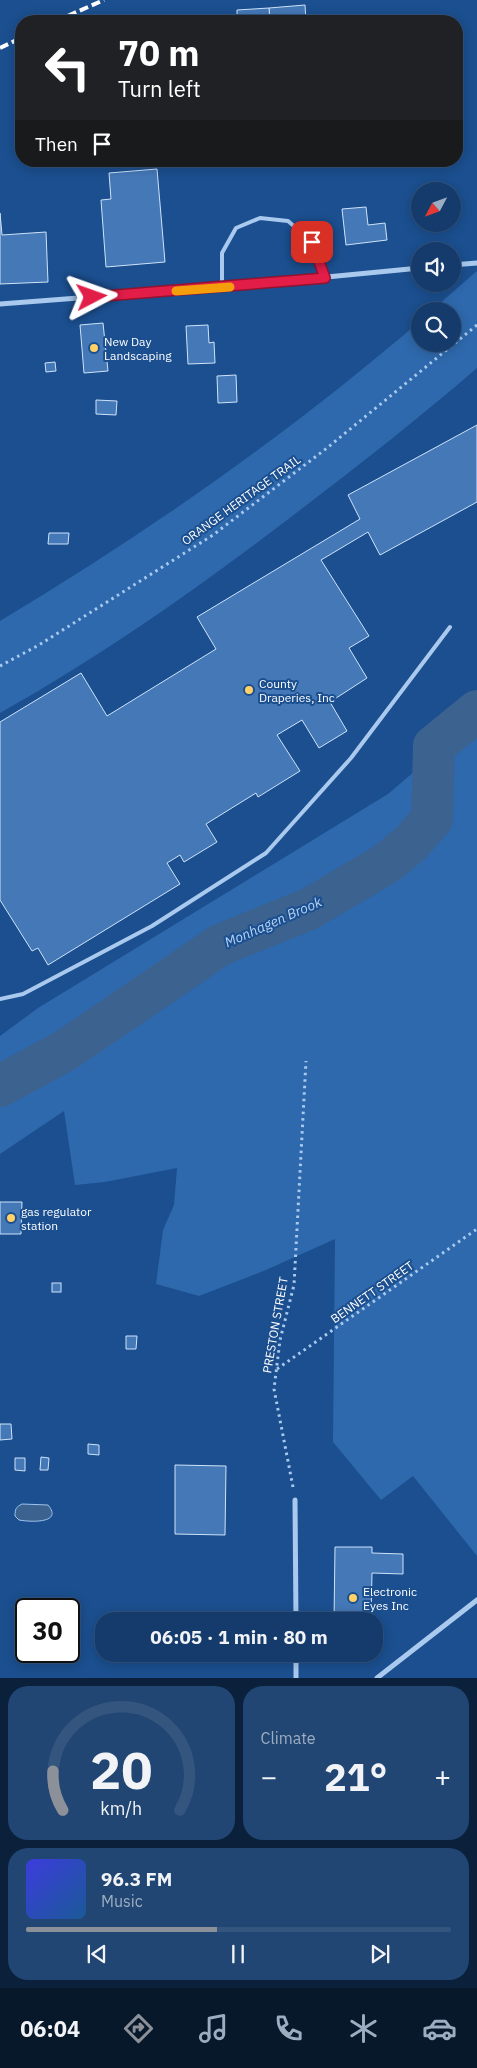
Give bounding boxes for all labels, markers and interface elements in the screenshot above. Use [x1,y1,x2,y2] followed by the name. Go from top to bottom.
[118,30,200,76] text: 70 m
[35,35,100,100] icon: left
[118,74,201,103] text: Turn left
[88,130,116,158] icon: arrive
[35,132,78,156] text: Then
[411,182,461,232] north arrow
[411,182,461,352] map controls
[291,221,333,263] pin
[298,228,326,256] icon: arrive
[411,242,461,292] button: sound
[65,270,117,322] position arrow
[411,302,461,352] button: search
[104,334,172,363] place label: New Day Landscaping
[88,342,100,354] marker: New Day Landscaping
[179,452,303,548] street label: ORANGE HERITAGE TRAIL
[259,676,335,705] place label: County Draperies, Inc
[243,684,255,696] marker: County Draperies, Inc
[222,892,325,951] water label: Monhagen Brook
[21,1204,92,1233] place label: gas regulator station
[5,1212,17,1224] marker: gas regulator station
[328,1258,416,1326] street label: BENNETT STREET
[259,1276,291,1374] street label: PRESTON STREET
[363,1584,417,1613] place label: Electronic Eyes Inc
[347,1592,359,1604] marker: Electronic Eyes Inc
[15,1598,80,1663] speed limit sign: 30
[150,1625,328,1649] text: 06:05 · 1 min · 80 m
[261,1728,316,1748] text: Climate
[90,1736,152,1803] text: 20
[324,1752,387,1801] text: 21°
[261,1758,277,1795] text: −
[434,1758,451,1795] text: +
[100,1797,142,1820] text: km/h
[101,1867,172,1891] text: 96.3 FM
[101,1891,143,1911] text: Music
[83,1940,111,1968] icon: previous
[224,1940,252,1968] icon: pause
[366,1940,394,1968] icon: next
[121,2011,156,2046] icon: directions
[196,2011,231,2046] icon: music
[271,2011,306,2046] icon: phone
[346,2011,381,2046] icon: climate
[422,2011,457,2046] icon: car
[20,2014,80,2043] text: 06:04

